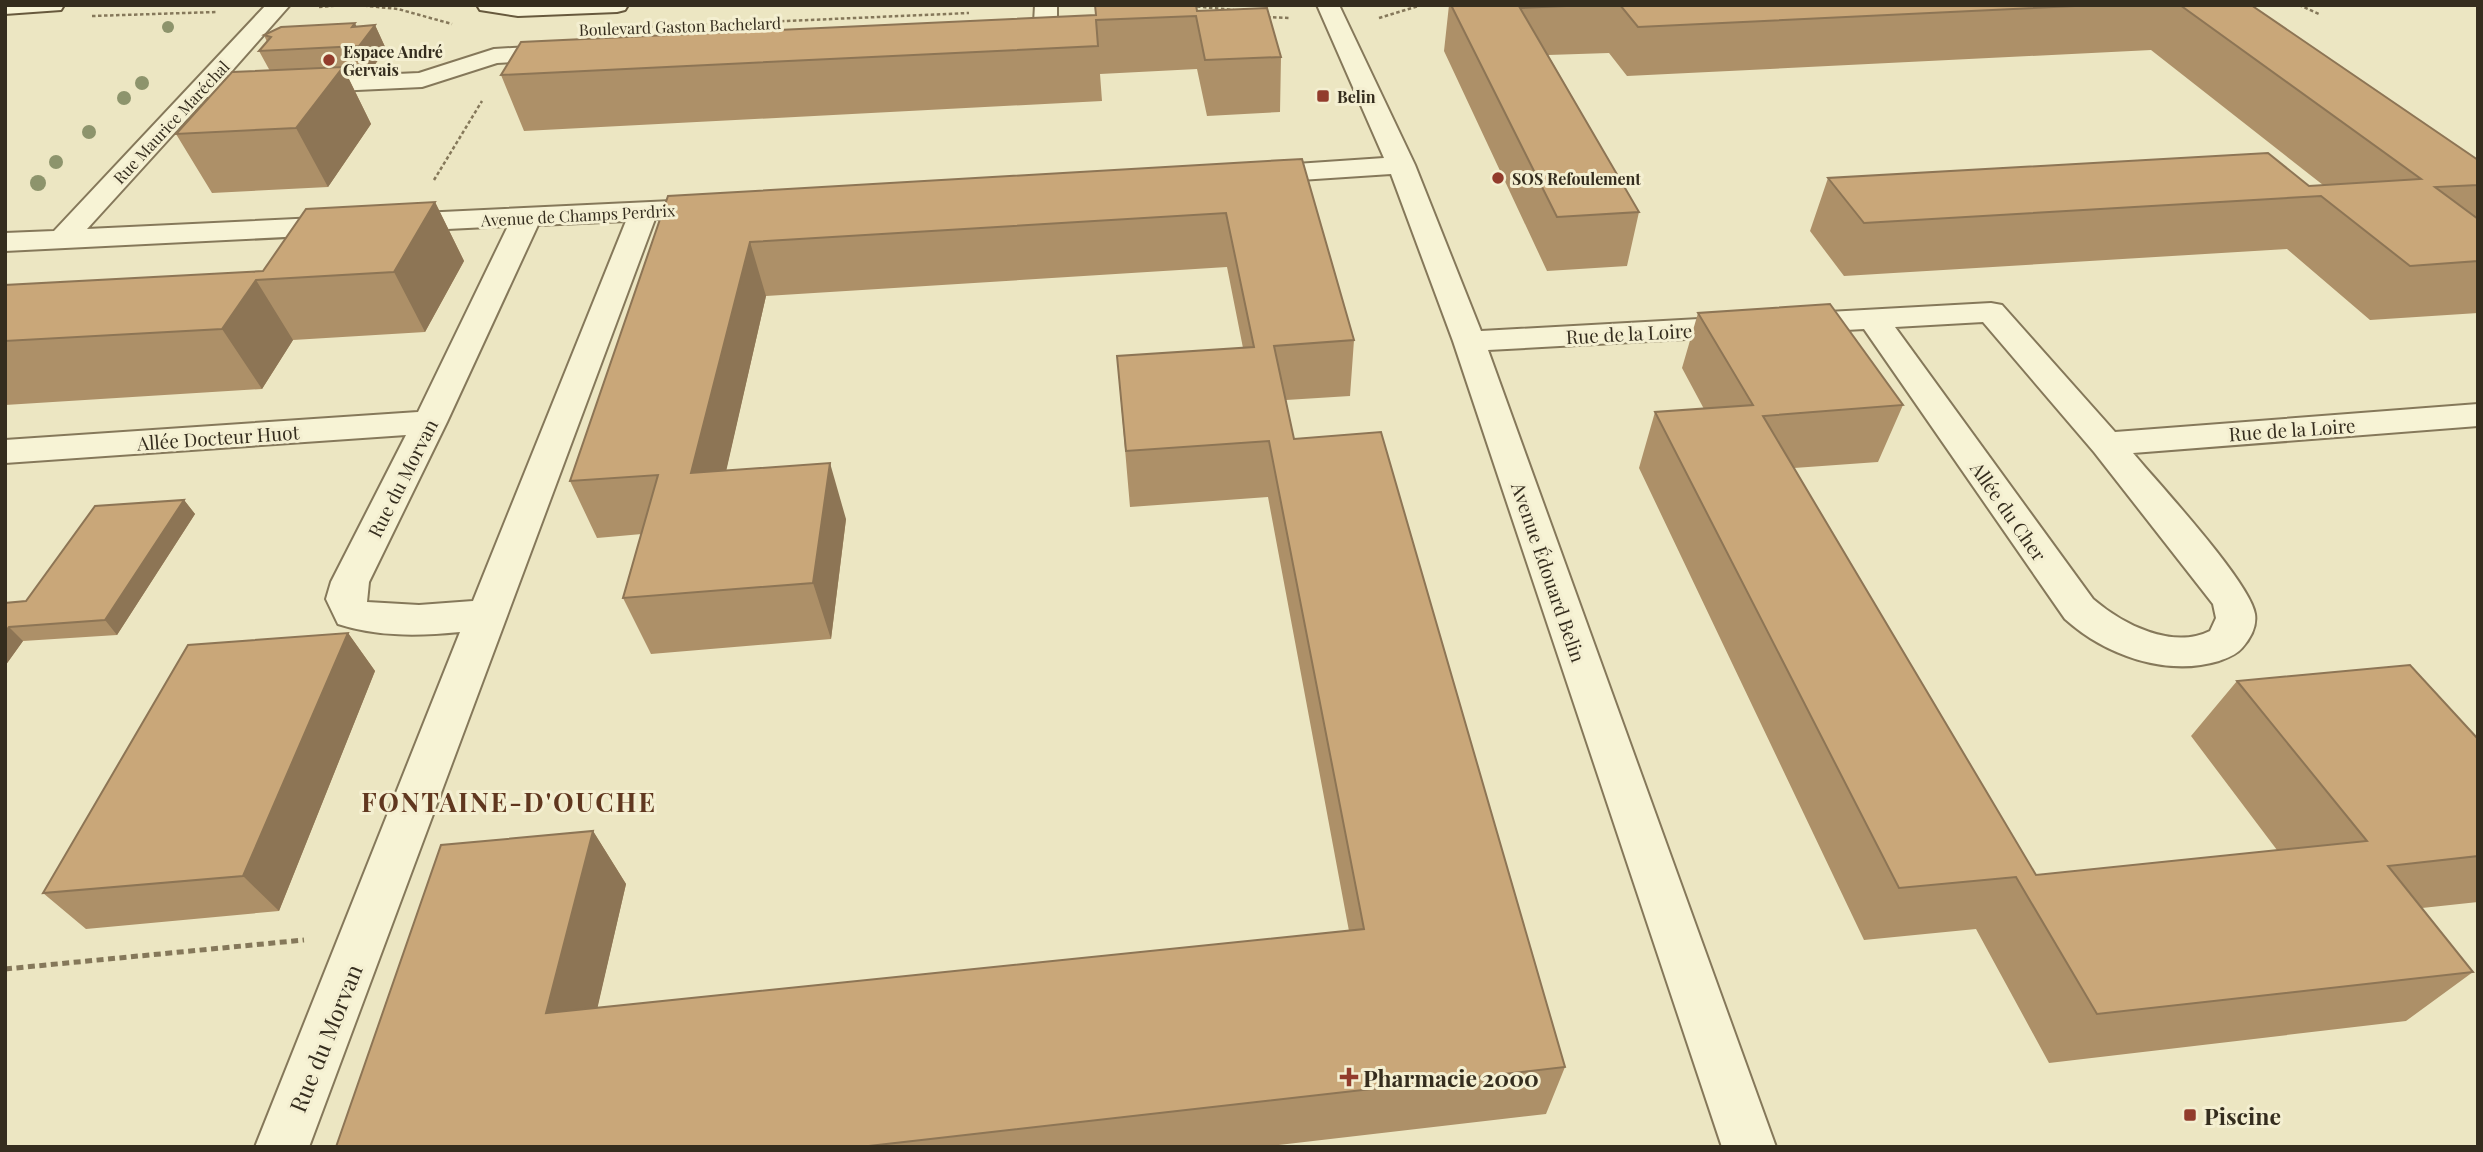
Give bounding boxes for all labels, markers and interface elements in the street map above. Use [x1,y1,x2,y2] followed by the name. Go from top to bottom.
[579,12,781,40] street label: Boulevard Gaston Bachelard
[343,41,443,80] place label: Espace André Gervais
[321,52,337,68] marker: Espace André Gervais
[108,56,234,188] street label: Rue Maurice Maréchal
[1337,86,1376,107] place label: Belin
[1315,88,1331,104] marker: Belin
[1512,168,1641,189] place label: SOS Refoulement
[1490,170,1506,186] marker: SOS Refoulement
[479,199,676,231] street label: Avenue de Champs Perdrix
[1565,317,1693,349] street label: Rue de la Loire
[2228,412,2356,446] street label: Rue de la Loire
[361,414,443,542] street label: Rue du Morvan
[135,418,300,456] street label: Allée Docteur Huot
[1965,455,2053,566] street label: Allée du Cher
[1506,478,1592,666] street label: Avenue Édouard Belin
[361,784,657,819] district label: FONTAINE-D'OUCHE
[281,959,369,1117] street label: Rue du Morvan
[1363,1062,1539,1093] place label: Pharmacie 2000
[1341,1069,1357,1085] marker: Pharmacie 2000
[2204,1100,2281,1131] place label: Piscine
[2182,1107,2198,1123] marker: Piscine

